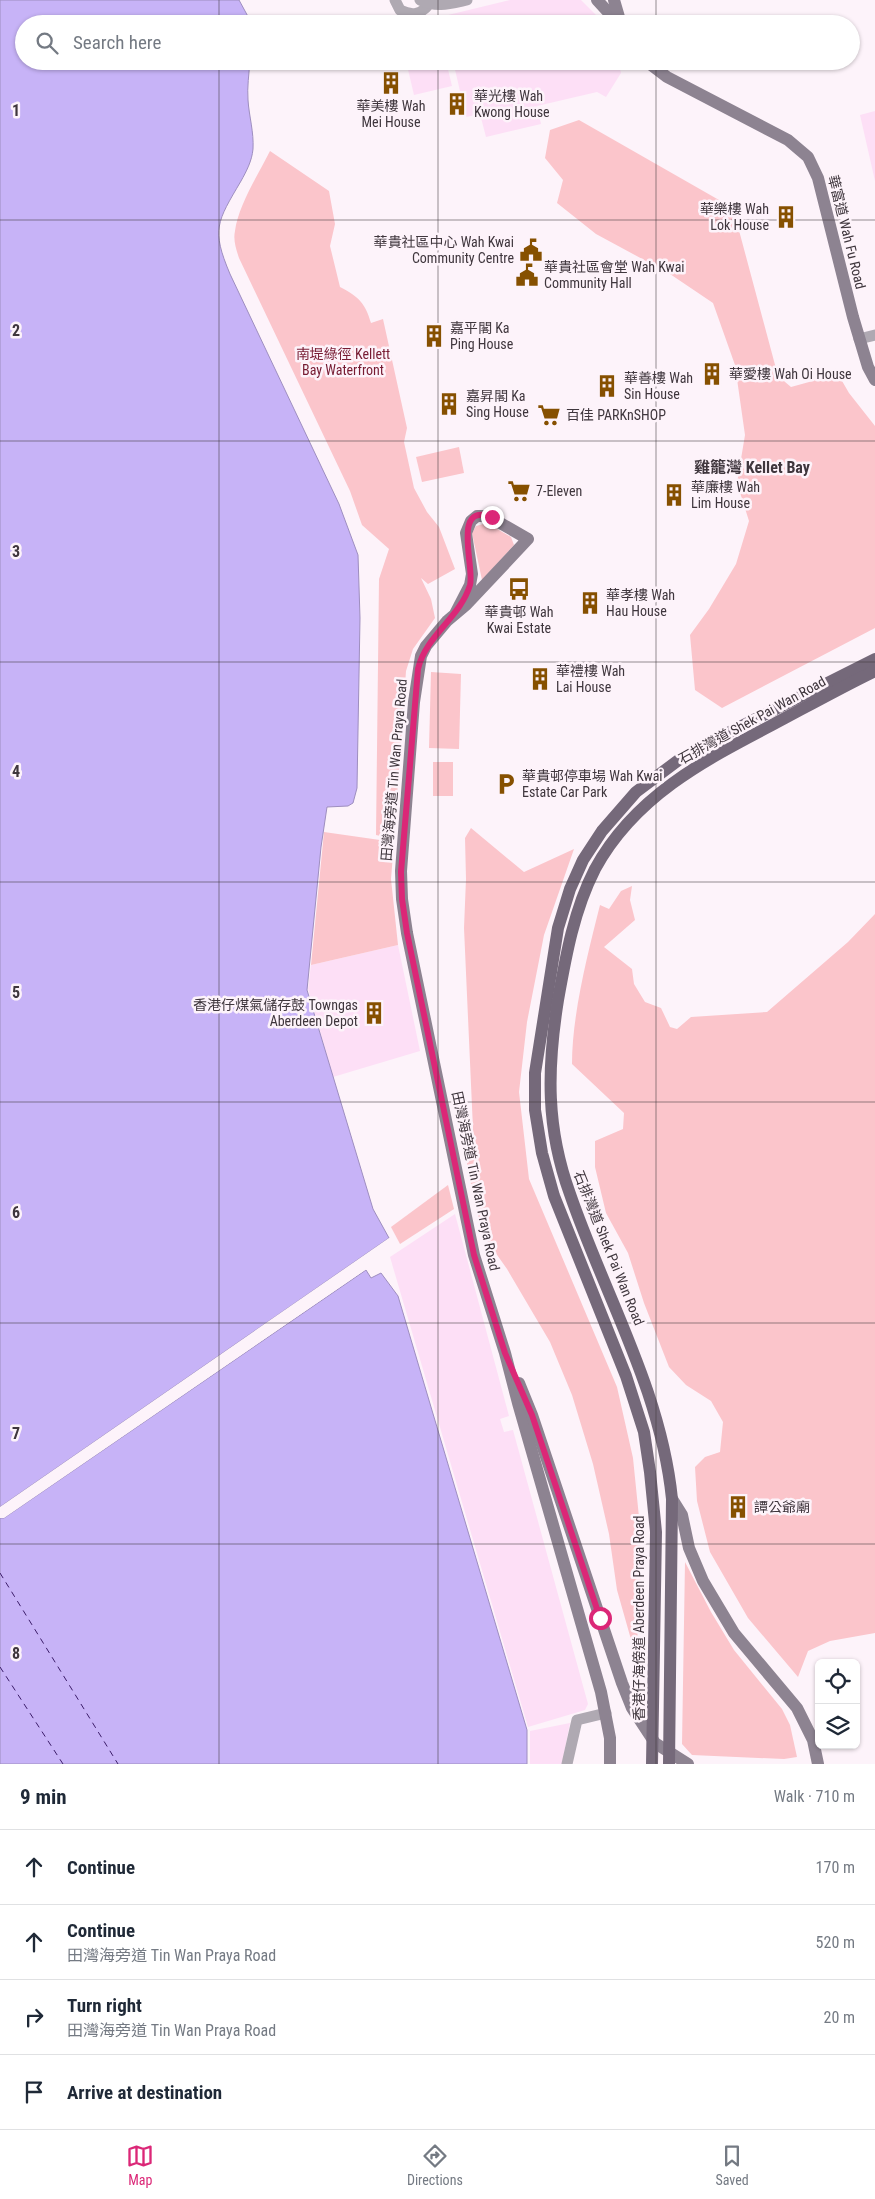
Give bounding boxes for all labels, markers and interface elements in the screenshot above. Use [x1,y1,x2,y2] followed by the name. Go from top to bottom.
[15,15,860,70] search box
[33,29,61,57] icon: search
[73,31,161,54] text: Search here
[378,70,404,96] building icon: 華美樓 Wah Mei House
[474,88,550,120] place label: 華光樓 Wah Kwong House
[444,91,470,117] building icon: 華光樓 Wah Kwong House
[356,98,426,130] place label: 華美樓 Wah Mei House
[12,101,20,120] text: 1
[825,173,869,291] street label: 華富道 Wah Fu Road
[700,201,769,233] place label: 華樂樓 Wah Lok House
[773,204,799,230] building icon: 華樂樓 Wah Lok House
[373,234,514,266] place label: 華貴社區中心 Wah Kwai Community Centre
[518,237,544,263] public building icon: 華貴社區中心 Wah Kwai Community Centre
[544,259,685,291] place label: 華貴社區會堂 Wah Kwai Community Hall
[514,262,540,288] public building icon: 華貴社區會堂 Wah Kwai Community Hall
[450,320,514,352] place label: 嘉平閣 Ka Ping House
[12,321,20,340] text: 2
[421,323,447,349] building icon: 嘉平閣 Ka Ping House
[296,346,390,378] park label: 南堤綠徑 Kellett Bay Waterfront
[699,361,725,387] building icon: 華愛樓 Wah Oi House
[729,366,852,382] place label: 華愛樓 Wah Oi House
[624,370,693,402] place label: 華善樓 Wah Sin House
[594,373,620,399] building icon: 華善樓 Wah Sin House
[466,388,529,420] place label: 嘉昇閣 Ka Sing House
[436,391,462,417] building icon: 嘉昇閣 Ka Sing House
[536,402,562,428] supermarket icon: 百佳 PARKnSHOP
[566,407,666,423] place label: 百佳 PARKnSHOP
[694,458,810,477] district label: 雞籠灣 Kellet Bay
[506,478,532,504] supermarket icon: 7-Eleven
[691,479,760,511] place label: 華廉樓 Wah Lim House
[661,482,687,508] building icon: 華廉樓 Wah Lim House
[536,483,582,499] place label: 7-Eleven
[481,506,504,529] route end
[12,542,20,561] text: 3
[506,576,532,602] bus stop icon: 華貴邨 Wah Kwai Estate
[606,587,675,619] place label: 華孝樓 Wah Hau House
[577,590,603,616] building icon: 華孝樓 Wah Hau House
[484,604,554,636] place label: 華貴邨 Wah Kwai Estate
[556,663,625,695] place label: 華禮樓 Wah Lai House
[527,666,553,692] building icon: 華禮樓 Wah Lai House
[676,673,828,767] street label: 石排灣道 Shek Pai Wan Road
[378,678,410,862] street label: 田灣海旁道 Tin Wan Praya Road
[12,762,20,781] text: 4
[522,768,663,800] place label: 華貴邨停車場 Wah Kwai Estate Car Park
[493,771,519,797] parking icon: 華貴邨停車場 Wah Kwai Estate Car Park
[12,983,20,1002] text: 5
[193,997,358,1029] place label: 香港仔煤氣儲存鼓 Towngas Aberdeen Depot
[361,1000,387,1026] building icon: 香港仔煤氣儲存鼓 Towngas Aberdeen Depot
[449,1090,503,1272] street label: 田灣海旁道 Tin Wan Praya Road
[571,1168,647,1328] street label: 石排灣道 Shek Pai Wan Road
[12,1203,20,1222] text: 6
[12,1424,20,1443] text: 7
[725,1494,751,1520] building icon: 譚公爺廟
[754,1499,810,1515] place label: 譚公爺廟
[631,1515,647,1721] street label: 香港仔海傍道 Aberdeen Praya Road
[589,1607,612,1630] route start
[12,1644,20,1663] text: 8
[815,1659,860,1749] map controls
[815,1659,860,1704] button: locate
[815,1704,860,1749] button: layers
[20,1785,67,1809] text: 9 min
[774,1787,855,1806] text: Walk · 710 m
[20,1853,48,1881] icon: ahead
[67,1856,135,1879] text: Continue
[816,1858,855,1877] text: 170 m
[67,1919,135,1942] text: Continue
[20,1928,48,1956] icon: ahead
[816,1933,855,1952] text: 520 m
[67,1946,276,1965] text: 田灣海旁道 Tin Wan Praya Road
[67,1994,142,2017] text: Turn right
[20,2003,48,2031] icon: right
[823,2008,855,2027] text: 20 m
[67,2021,276,2040] text: 田灣海旁道 Tin Wan Praya Road
[20,2078,48,2106] icon: arrive
[67,2081,222,2104] text: Arrive at destination
[126,2142,154,2188] tab: Map
[407,2142,463,2188] tab: Directions
[715,2142,749,2188] tab: Saved

